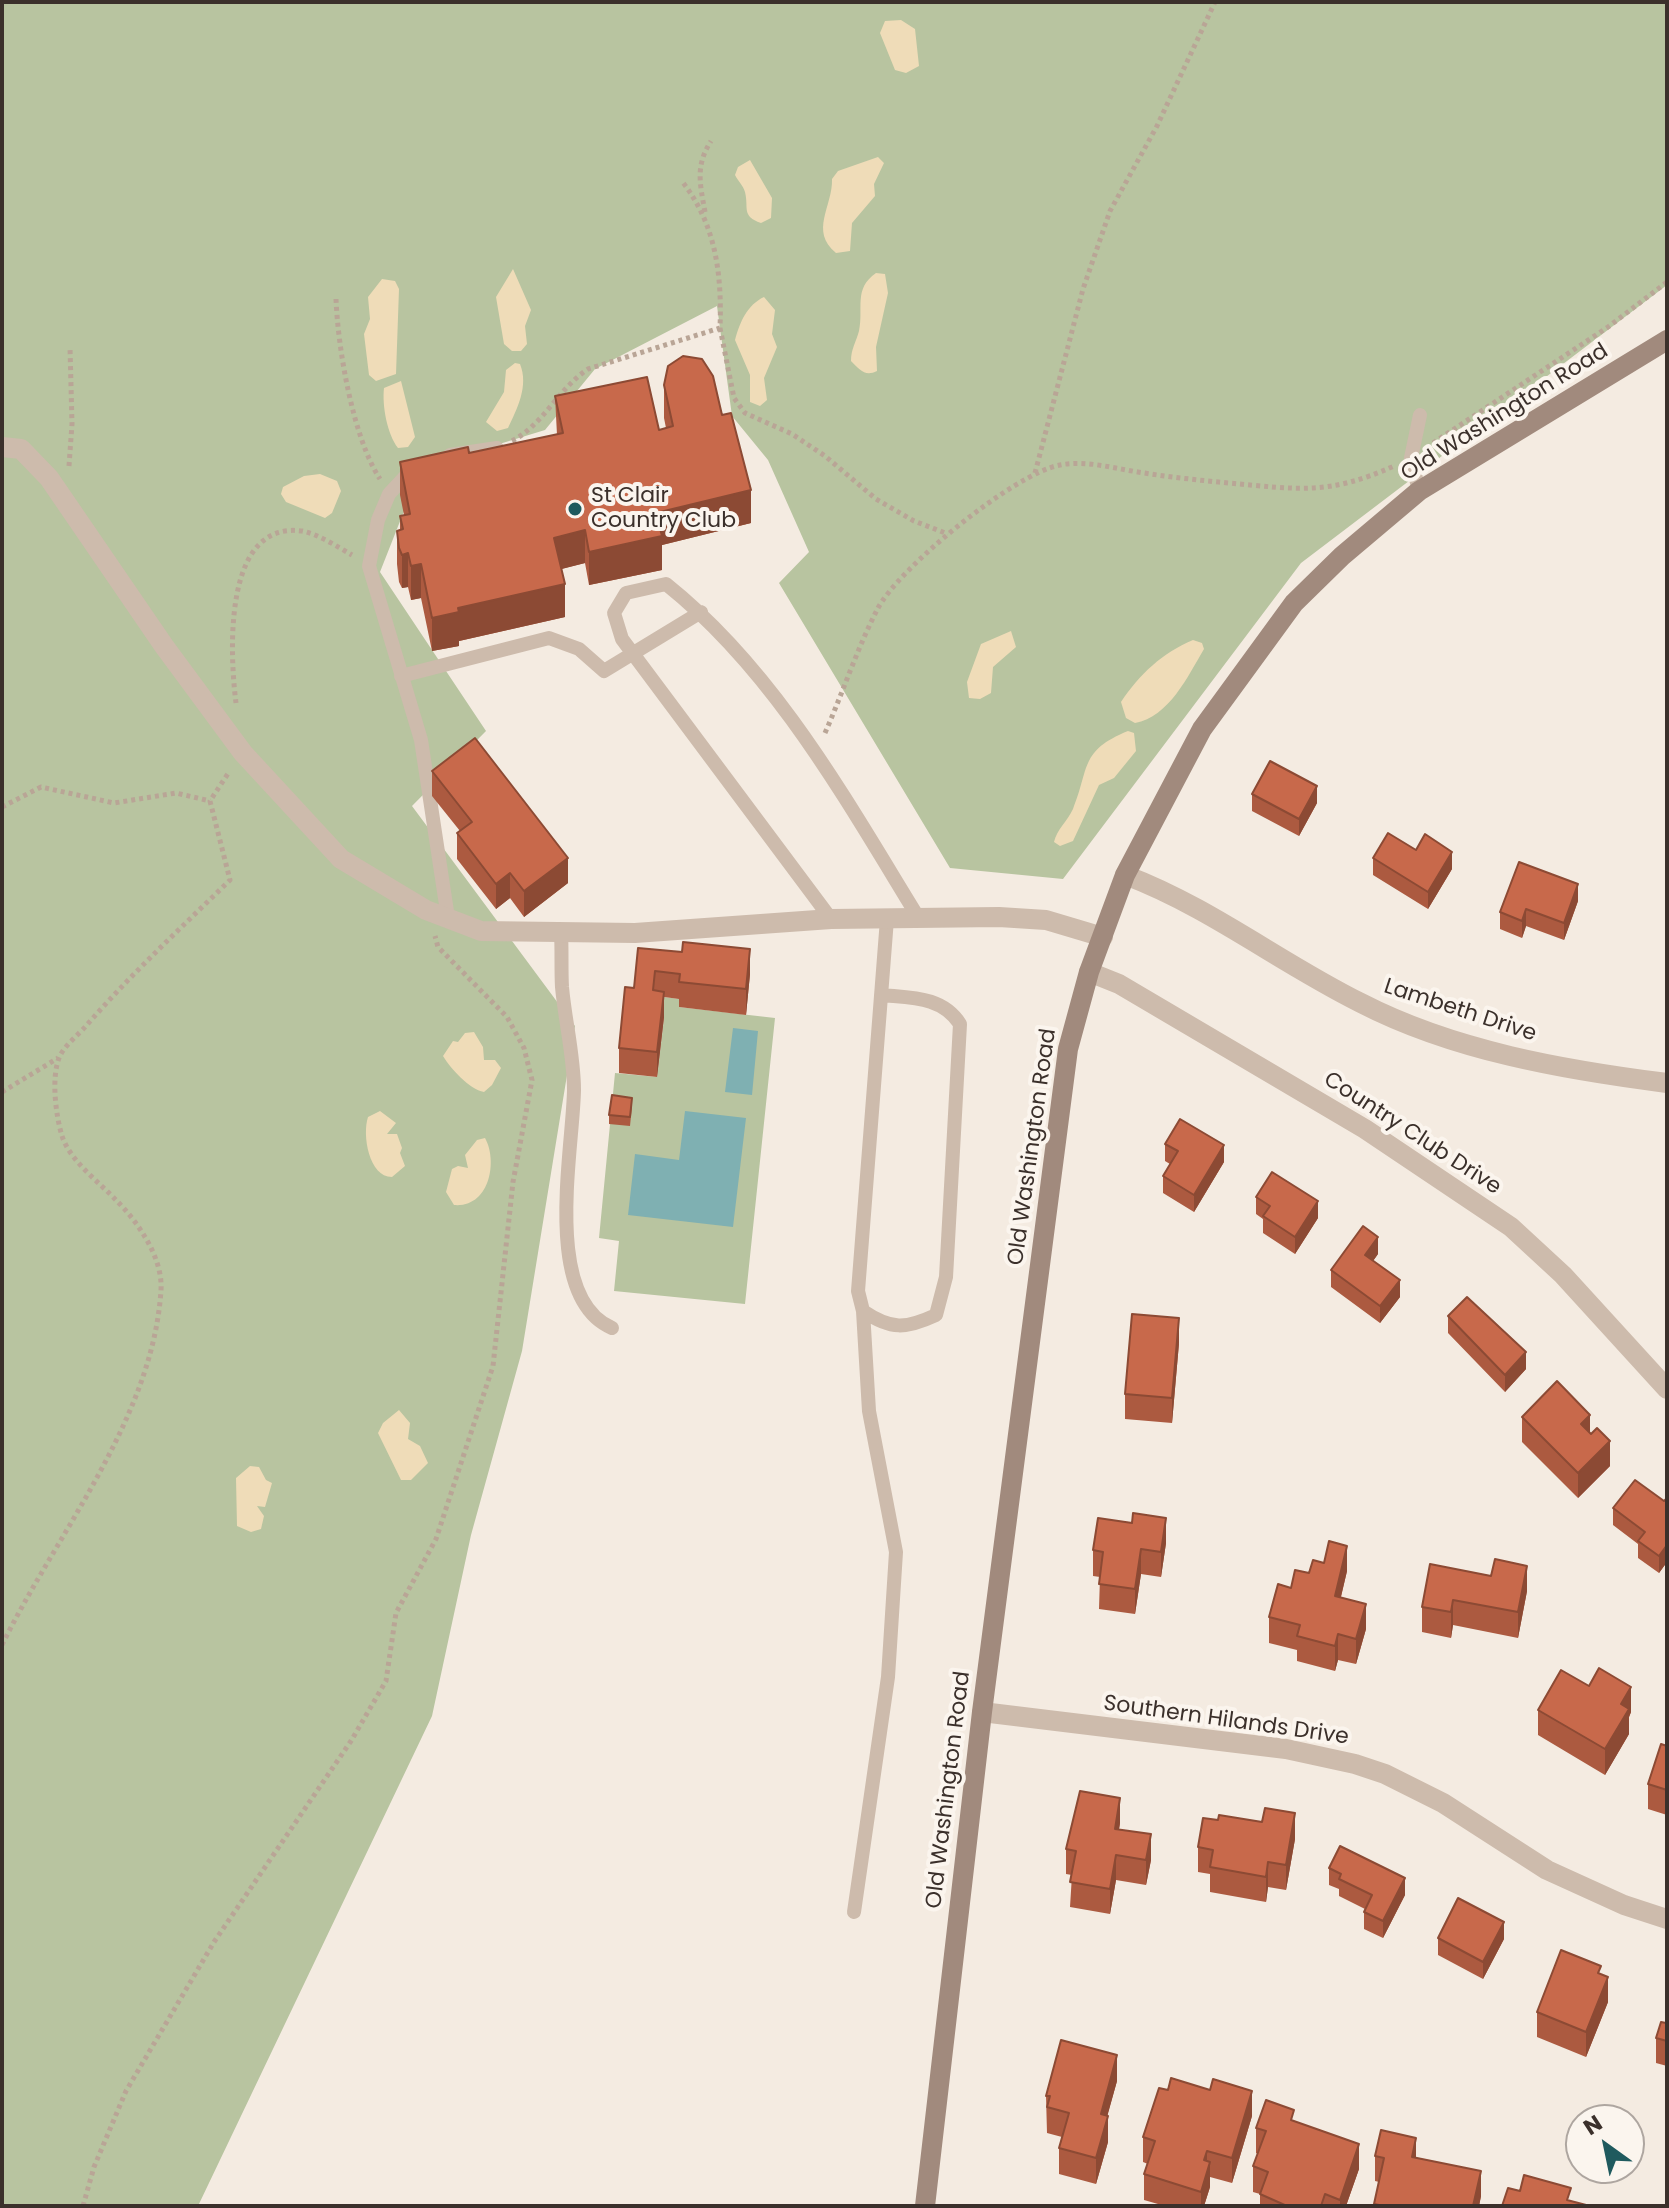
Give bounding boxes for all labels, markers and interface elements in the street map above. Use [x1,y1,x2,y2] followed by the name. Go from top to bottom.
[1397,338,1613,488] street label: Old Washington Road
[591,483,736,534] place label: St Clair Country Club
[566,500,584,518] marker: St Clair Country Club
[1380,974,1540,1048] street label: Lambeth Drive
[1003,1027,1063,1267] street label: Old Washington Road
[1318,1067,1506,1201] street label: Country Club Drive
[921,1670,977,1910] street label: Old Washington Road
[1102,1691,1350,1751] street label: Southern Hilands Drive
[1565,2104,1645,2184] north arrow
[1577,2108,1608,2143] text: N

